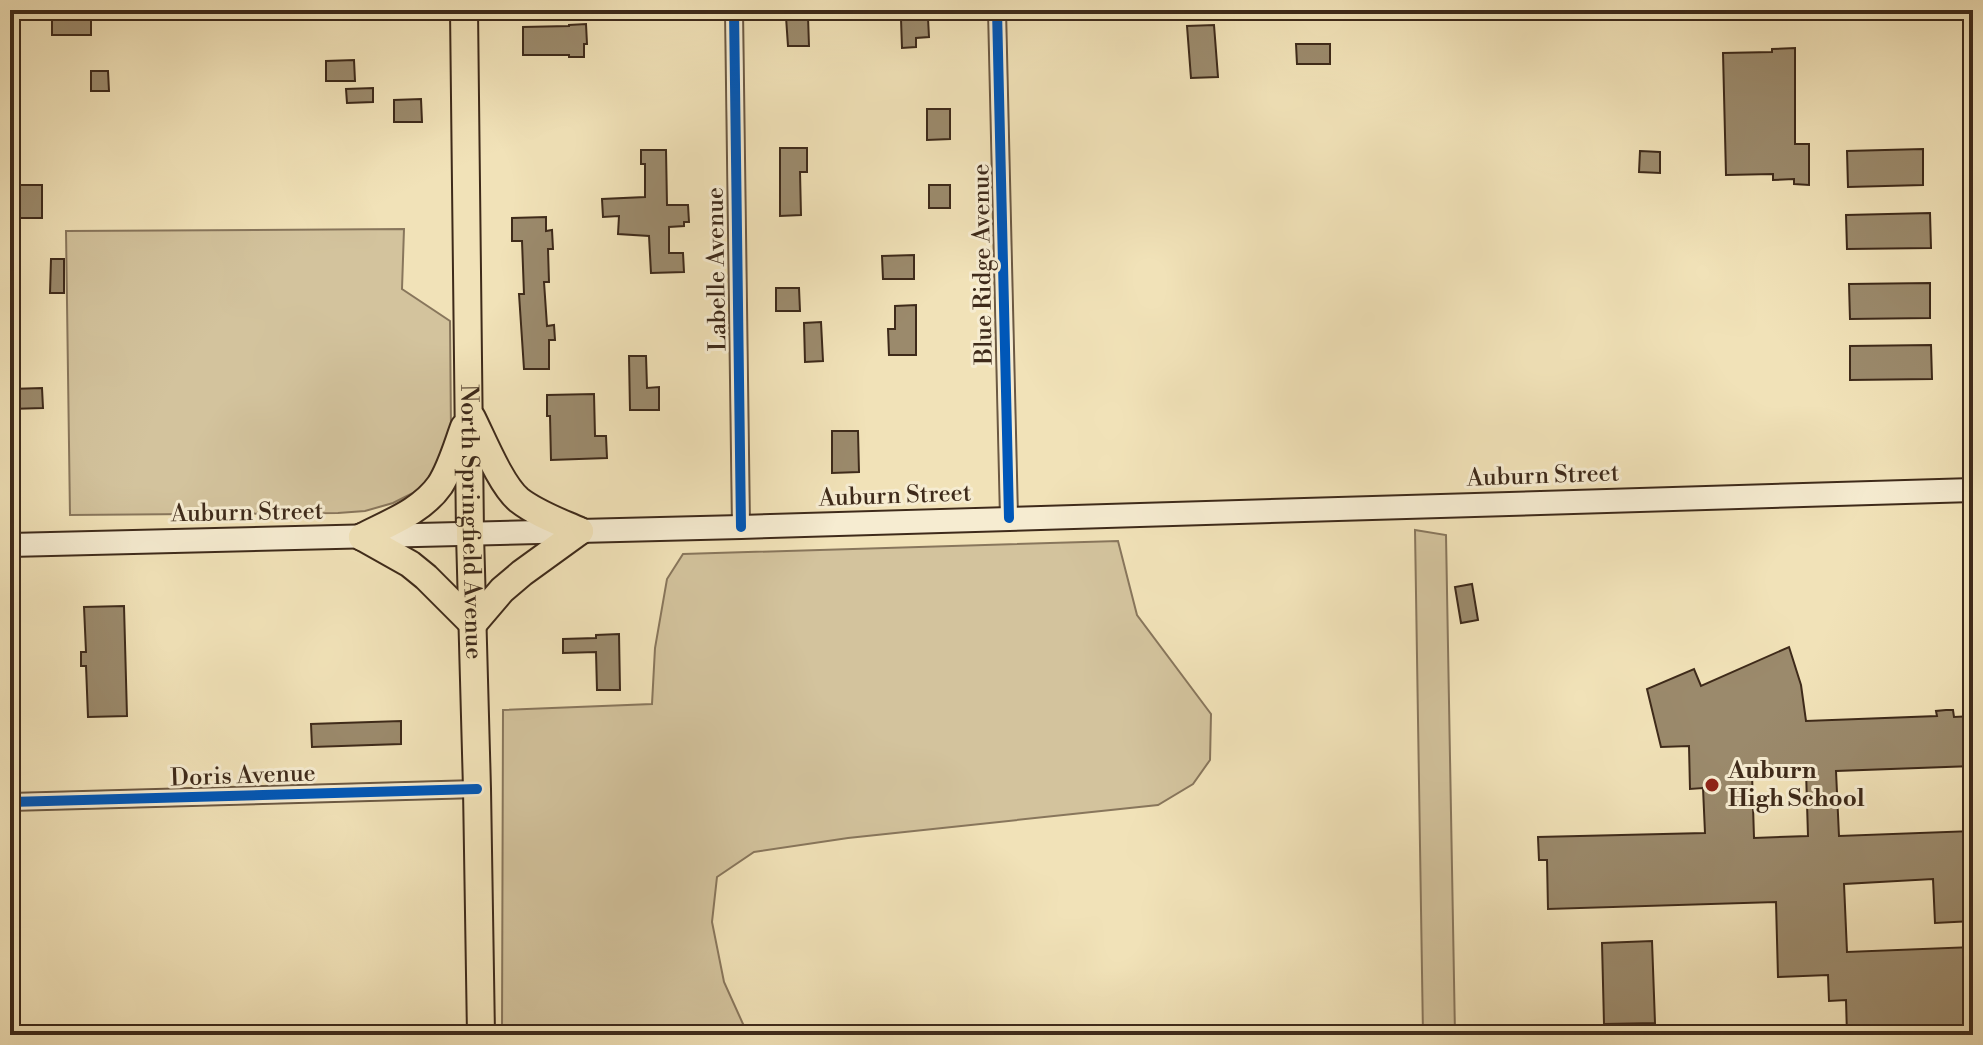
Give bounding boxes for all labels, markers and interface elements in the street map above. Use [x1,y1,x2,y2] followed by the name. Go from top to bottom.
[966,163,1000,366] street label: Blue Ridge Avenue
[701,187,733,351] street label: Labelle Avenue
[453,384,488,660] street label: North Springfield Avenue
[1465,458,1620,494] street label: Auburn Street
[817,478,972,514] street label: Auburn Street
[169,497,324,529] street label: Auburn Street
[1727,756,1865,814] place label: Auburn High School
[170,758,316,794] street label: Doris Avenue
[1703,776,1721,794] marker: Auburn High School

